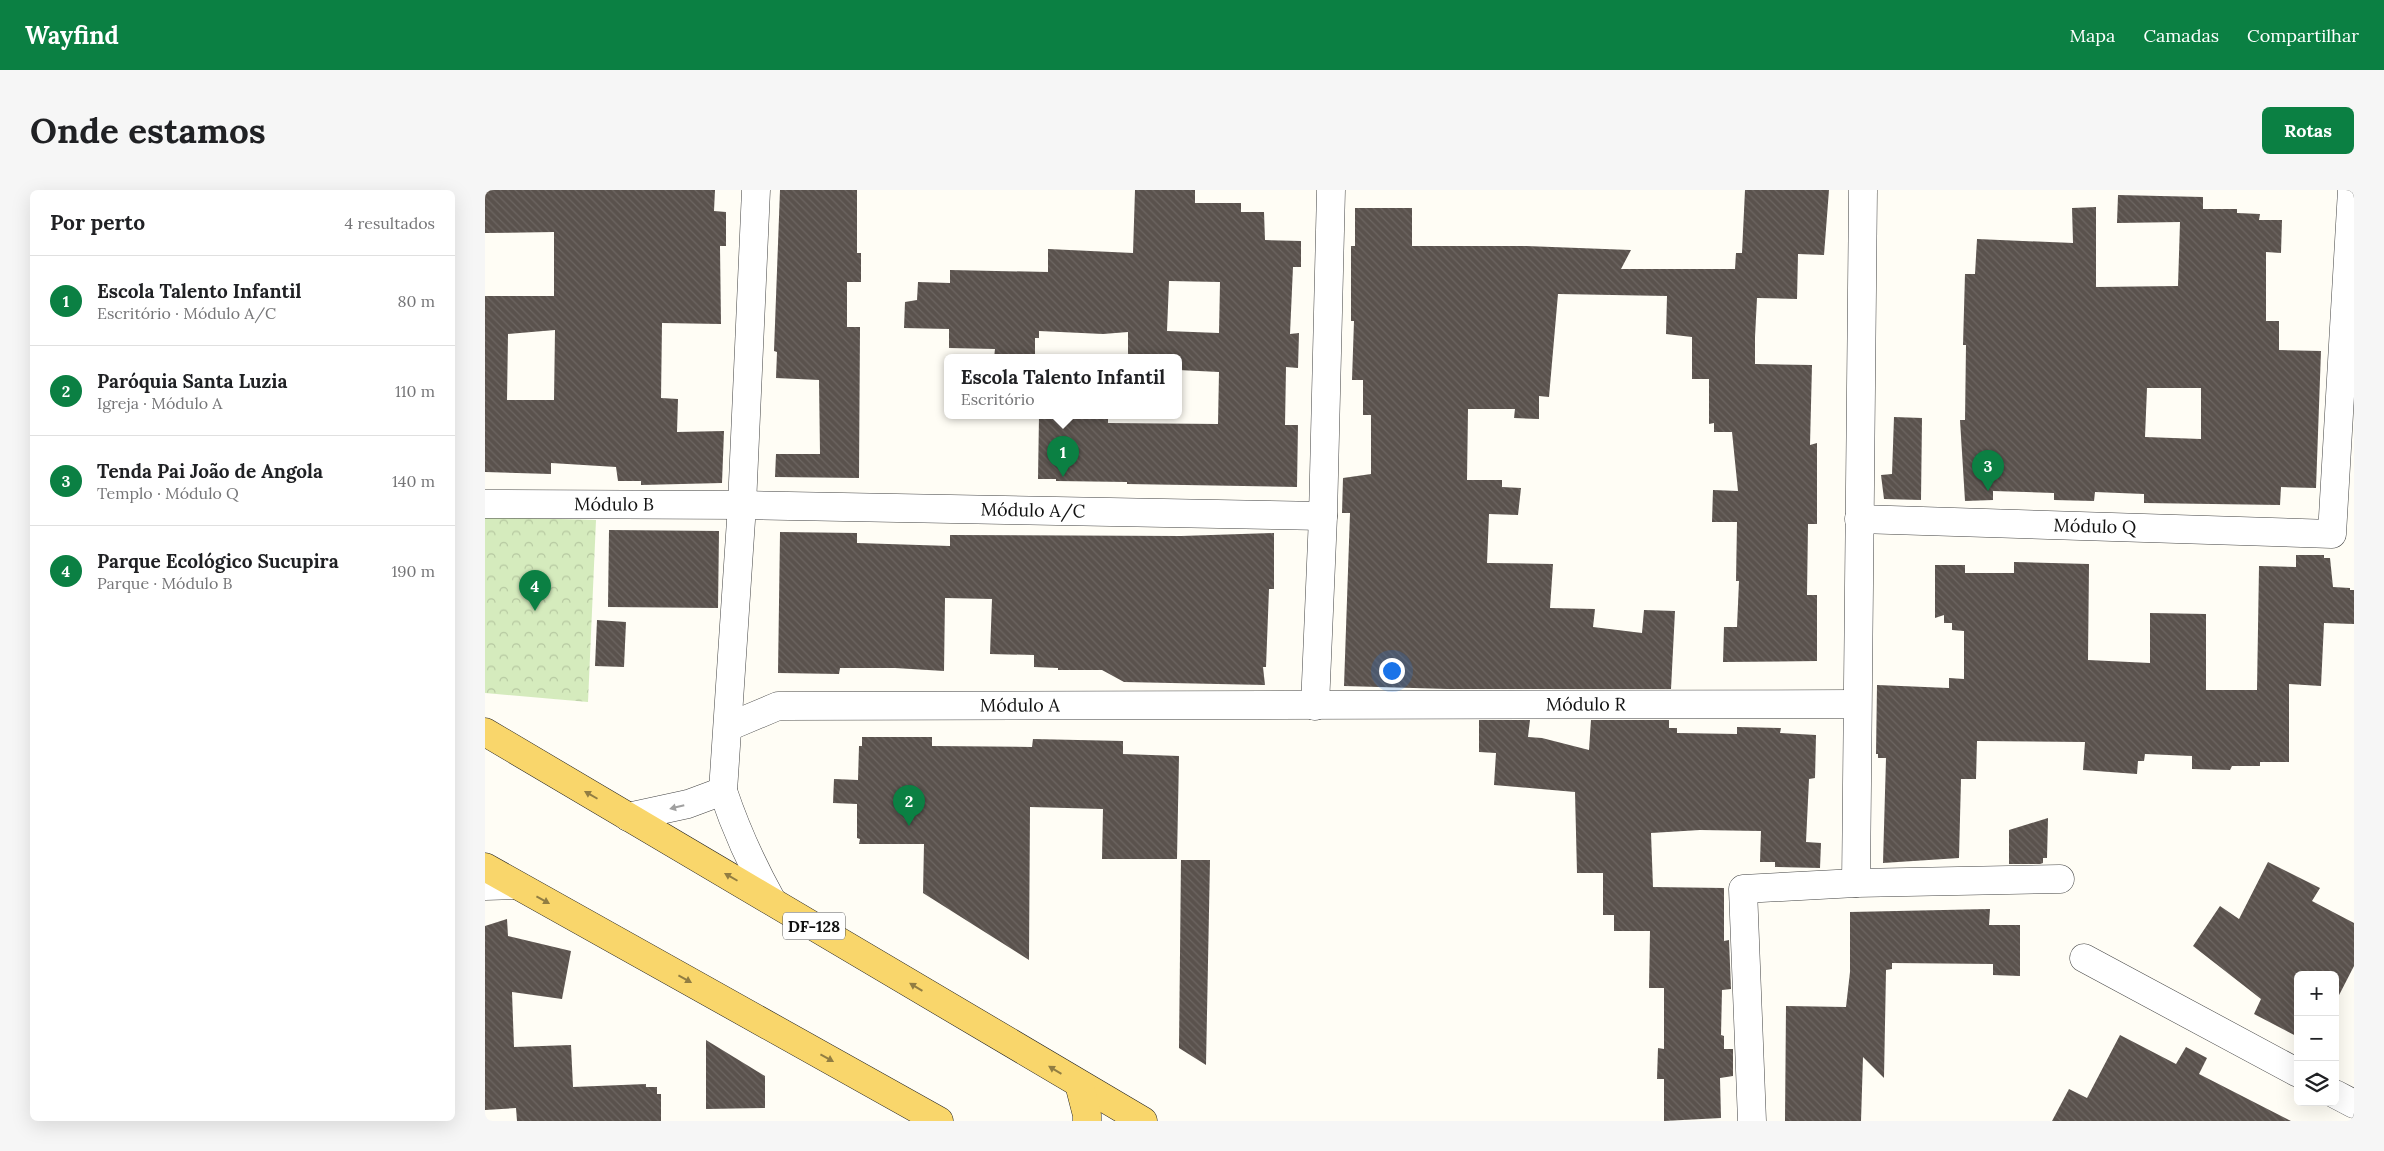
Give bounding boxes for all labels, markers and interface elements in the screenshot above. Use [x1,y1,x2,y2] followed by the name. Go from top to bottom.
[25,20,119,51] text: Wayfind
[2070,24,2115,47] text: Mapa
[2143,24,2219,47] text: Camadas
[2247,24,2359,47] text: Compartilhar
[2262,107,2354,154] button: Rotas
[30,108,266,153] text: Onde estamos
[50,209,145,236] text: Por perto
[345,213,435,233] text: 4 resultados
[97,279,302,303] text: Escola Talento Infantil
[63,291,69,311] text: 1
[398,291,435,311] text: 80 m
[97,303,276,323] text: Escritório · Módulo A/C
[944,354,1182,419] popup
[961,365,1165,389] text: Escola Talento Infantil
[97,369,288,393] text: Paróquia Santa Luzia
[62,381,70,401] text: 2
[395,381,435,401] text: 110 m
[961,389,1035,409] text: Escritório
[97,393,222,413] text: Igreja · Módulo A
[1047,436,1079,477] pin: 1
[1972,450,2004,491] pin: 3
[97,459,323,483] text: Tenda Pai João de Angola
[62,471,70,491] text: 3
[392,471,435,491] text: 140 m
[97,483,239,503] text: Templo · Módulo Q
[574,492,654,516] street label: Módulo B
[980,498,1086,523] street label: Módulo A/C
[2053,513,2137,539] street label: Módulo Q
[97,549,339,573] text: Parque Ecológico Sucupira
[62,561,70,581] text: 4
[391,561,435,581] text: 190 m
[519,570,551,611] pin: 4
[97,573,232,593] text: Parque · Módulo B
[1379,658,1405,684] your location
[1546,692,1626,716] street label: Módulo R
[980,693,1060,717] street label: Módulo A
[893,785,925,826] pin: 2
[583,791,598,799] one-way arrow
[669,803,684,811] one-way arrow
[723,873,738,881] one-way arrow
[535,896,550,904] one-way arrow
[783,912,845,939] road number: DF-128
[2294,971,2339,1106] map controls
[2294,971,2339,1016] button: +
[678,975,691,984] one-way arrow
[909,982,922,991] one-way arrow
[2294,1016,2339,1061] button: −
[820,1054,833,1063] one-way arrow
[2294,1061,2339,1106] button: layers
[1049,1065,1062,1074] one-way arrow

